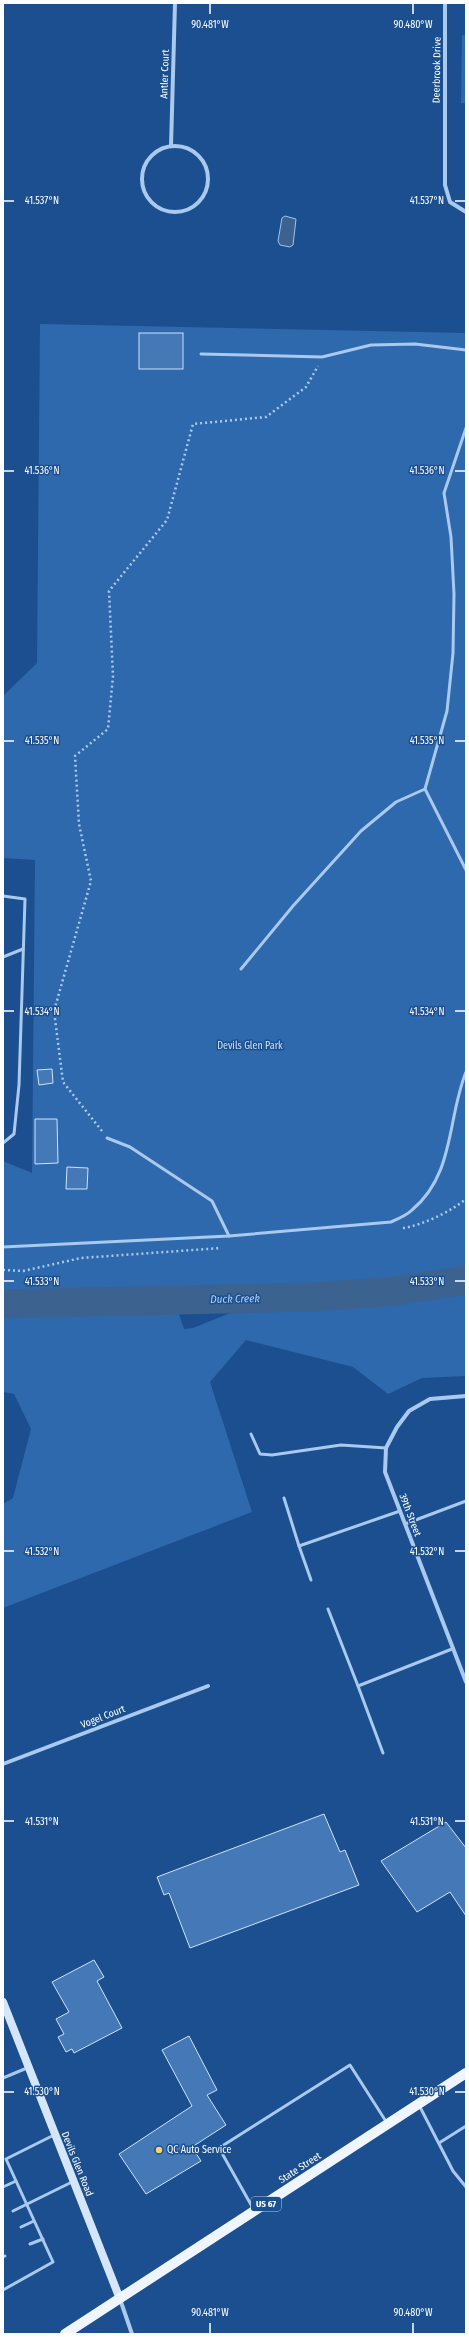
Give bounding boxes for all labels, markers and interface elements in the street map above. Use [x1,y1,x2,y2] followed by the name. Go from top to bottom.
[191,19,229,31] text: 90.481°W
[393,19,433,31] text: 90.480°W
[430,37,444,103] street label: Deerbrook Drive
[158,48,172,99] street label: Antler Court
[25,195,59,207] text: 41.537°N
[410,195,444,207] text: 41.537°N
[24,465,60,477] text: 41.536°N
[409,465,445,477] text: 41.536°N
[25,735,59,747] text: 41.535°N
[410,735,444,747] text: 41.535°N
[25,1006,60,1018] text: 41.534°N
[410,1006,445,1018] text: 41.534°N
[217,1040,283,1052] park label: Devils Glen Park
[25,1276,59,1288] text: 41.533°N
[410,1276,444,1288] text: 41.533°N
[210,1292,260,1306] water label: Duck Creek
[396,1492,424,1539] street label: 39th Street
[25,1546,59,1558] text: 41.532°N
[410,1546,444,1558] text: 41.532°N
[79,1703,128,1731] street label: Vogel Court
[25,1816,59,1828] text: 41.531°N
[410,1816,444,1828] text: 41.531°N
[24,2086,60,2098] text: 41.530°N
[409,2086,445,2098] text: 41.530°N
[59,2130,95,2198] street label: Devils Glen Road
[167,2144,231,2156] place label: QC Auto Service
[154,2145,164,2155] marker: QC Auto Service
[277,2149,324,2186] street label: State Street
[251,2197,281,2211] road number: US 67
[191,2307,229,2319] text: 90.481°W
[393,2307,433,2319] text: 90.480°W

